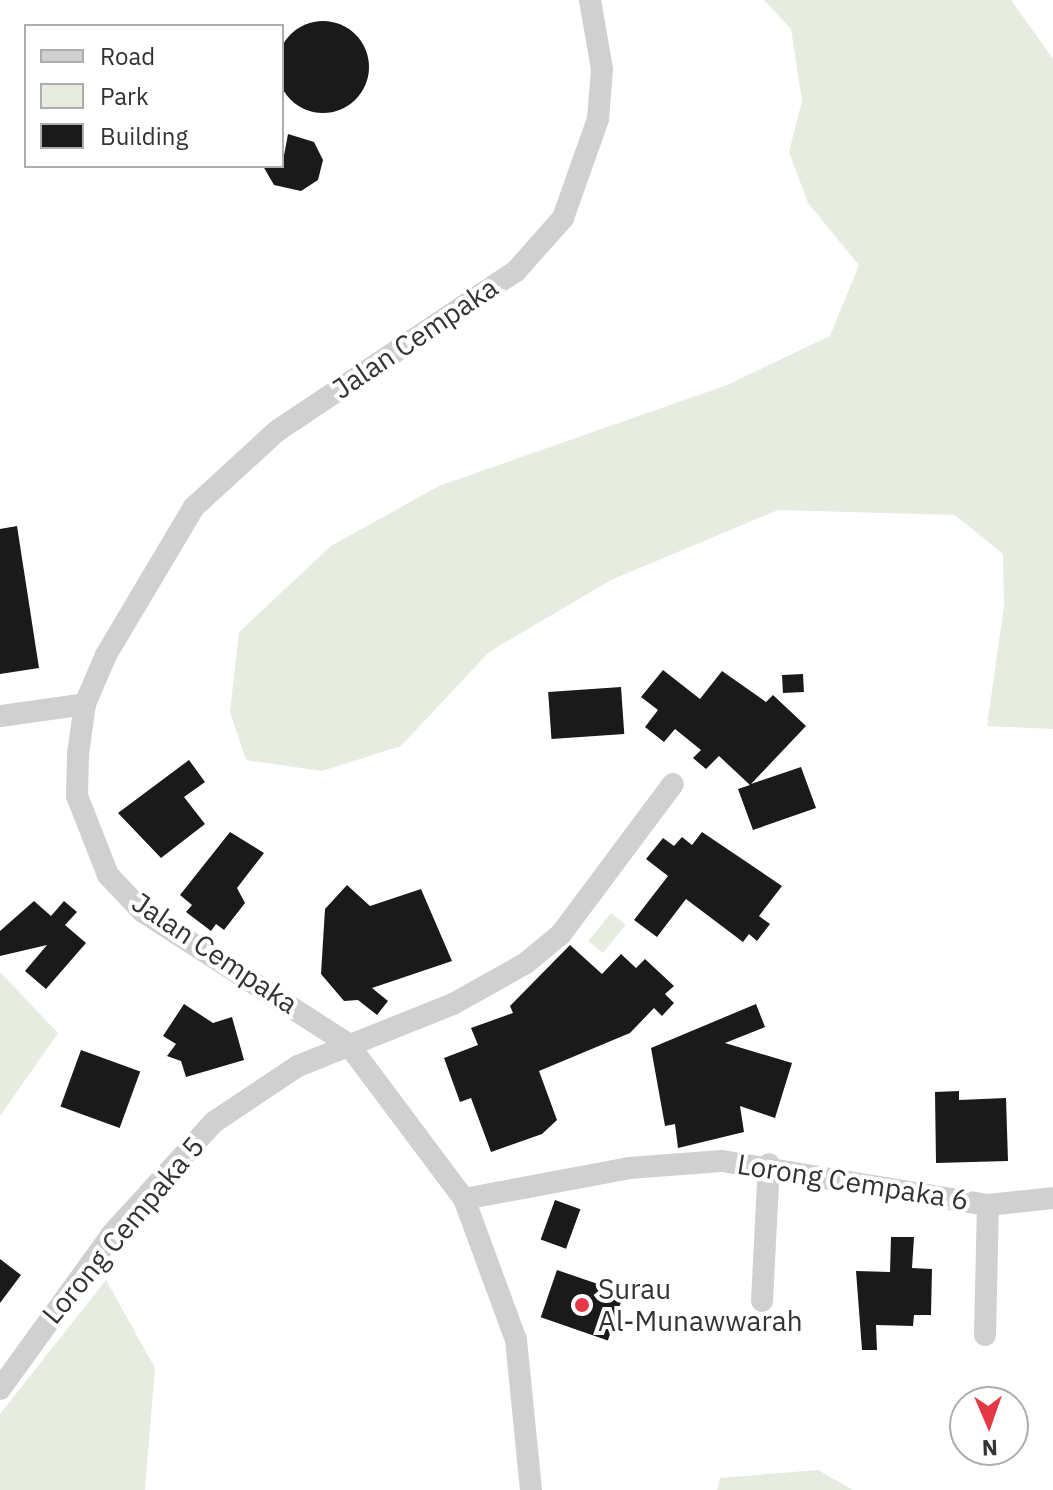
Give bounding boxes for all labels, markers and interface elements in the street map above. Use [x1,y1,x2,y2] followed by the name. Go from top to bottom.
[24,24,284,168] legend
[100,40,155,72] text: Road
[100,80,149,112] text: Park
[100,120,188,152] text: Building
[326,270,504,406] street label: Jalan Cempaka
[126,885,304,1021] street label: Jalan Cempaka
[35,1130,211,1330] street label: Lorong Cempaka 5
[735,1147,971,1217] street label: Lorong Cempaka 6
[598,1272,803,1338] place label: Surau Al-Munawwarah
[573,1296,591,1314] marker: Surau Al-Munawwarah
[949,1386,1029,1466] north arrow
[981,1434,998,1463] text: N

